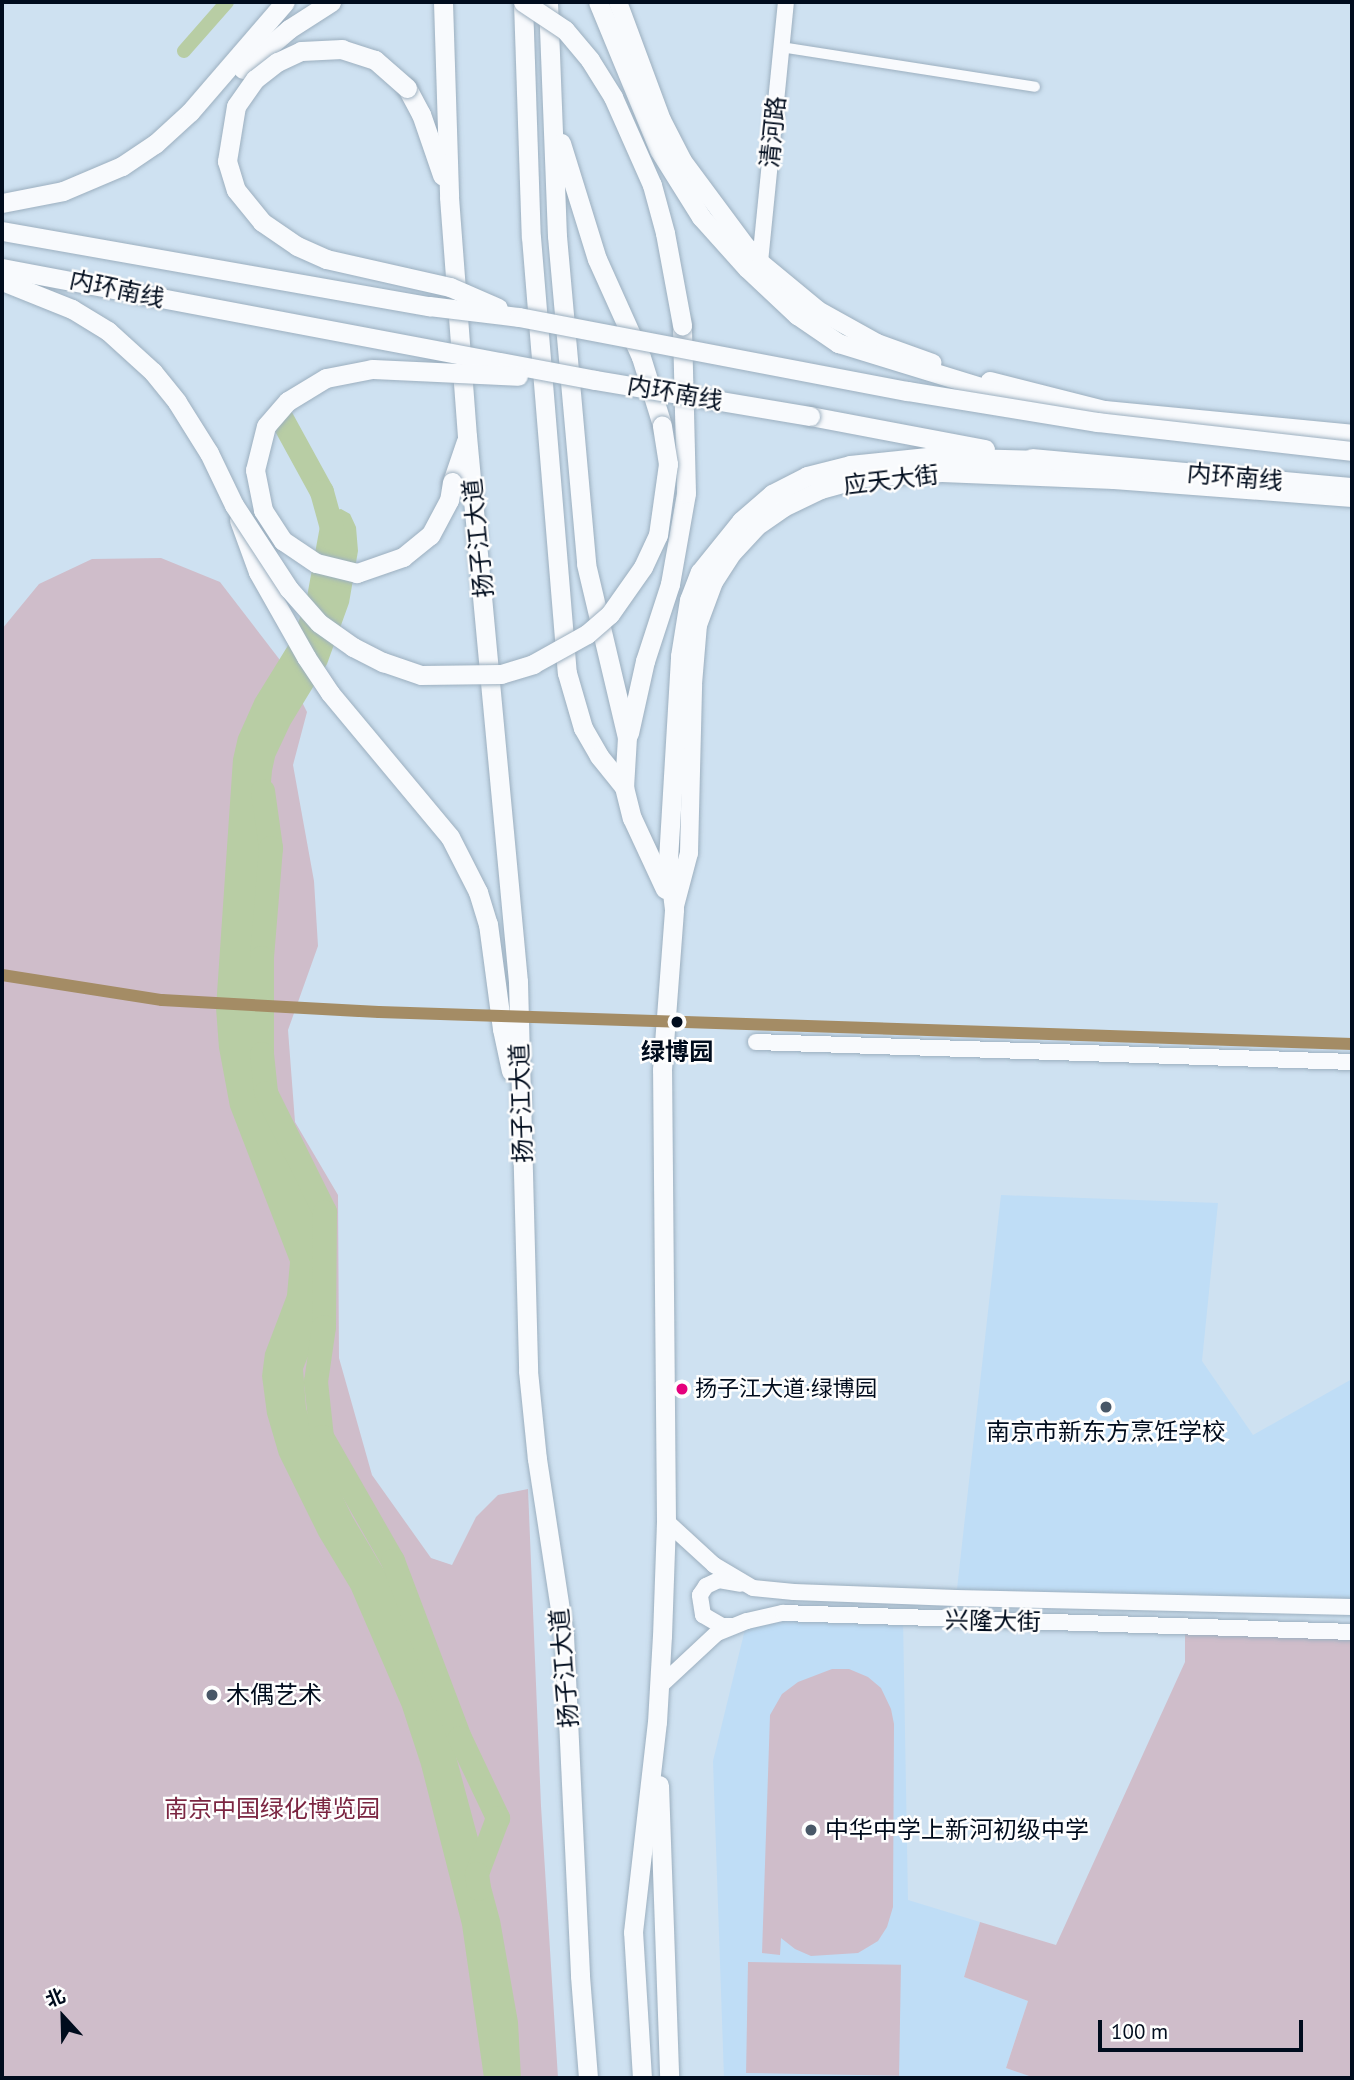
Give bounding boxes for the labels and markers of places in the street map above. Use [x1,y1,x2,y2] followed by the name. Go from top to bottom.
[665,1010,689,1034] marker: 绿博园
[641,1038,713,1066] place label: 绿博园
[695,1376,877,1402] place label: 扬子江大道·绿博园
[675,1382,689,1396] marker: 扬子江大道·绿博园
[1098,1399,1114,1415] marker: 南京市新东方烹饪学校
[986,1418,1226,1446] place label: 南京市新东方烹饪学校
[226,1681,322,1709] place label: 木偶艺术
[204,1687,220,1703] marker: 木偶艺术
[825,1816,1089,1844] place label: 中华中学上新河初级中学
[803,1822,819,1838] marker: 中华中学上新河初级中学

